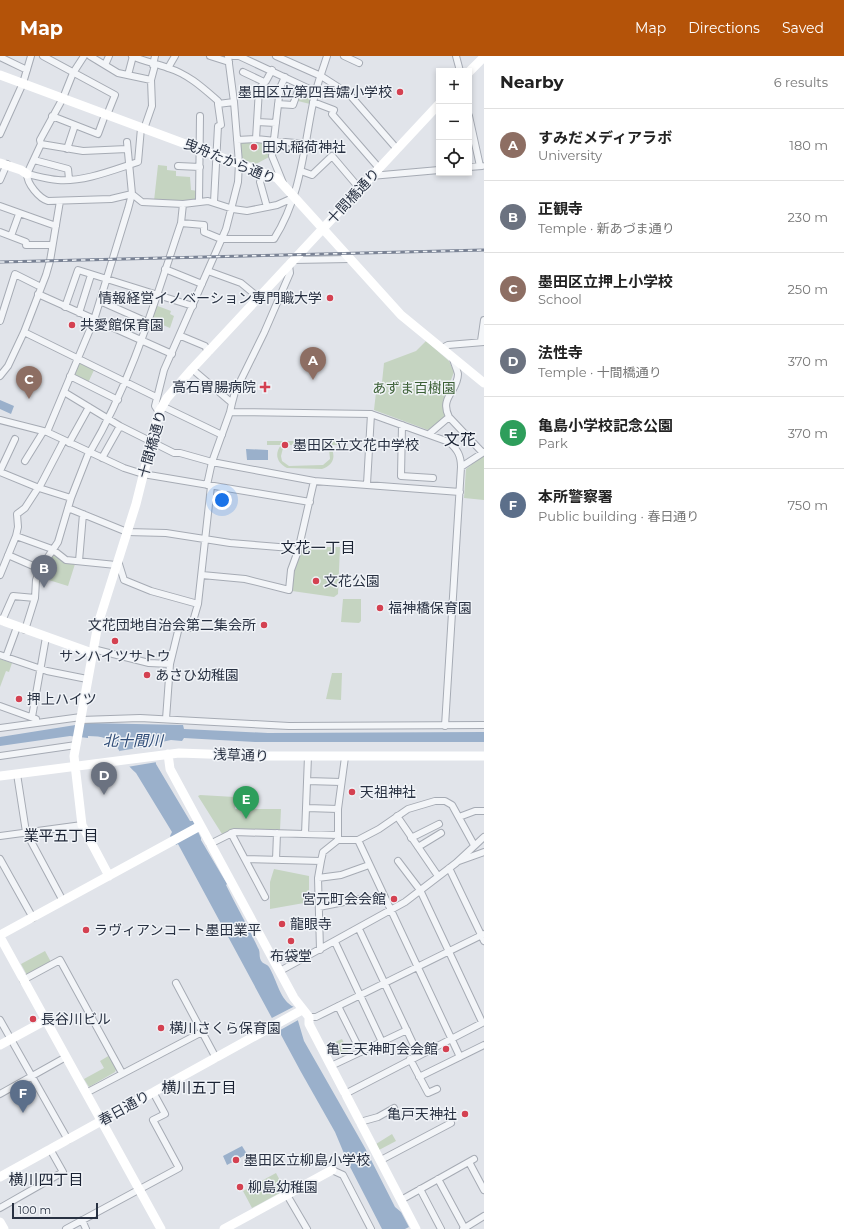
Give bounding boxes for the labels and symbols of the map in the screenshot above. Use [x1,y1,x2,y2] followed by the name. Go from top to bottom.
[238,83,392,101] place label: 墨田区立第四吾嬬小学校
[395,87,405,97] marker: 墨田区立第四吾嬬小学校
[181,134,279,188] street label: 曳舟たから通り
[262,138,346,156] place label: 田丸稲荷神社
[249,142,259,152] marker: 田丸稲荷神社
[323,164,383,228] street label: 十間橋通り
[98,289,322,307] place label: 情報経営イノベーション専門職大学
[325,293,335,303] marker: 情報経営イノベーション専門職大学
[80,316,164,334] place label: 共愛館保育園
[67,320,77,330] marker: 共愛館保育園
[300,347,326,380] pin: A
[16,366,42,399] pin: C
[172,378,256,396] place label: 高石胃腸病院
[372,379,456,397] park label: あずま百樹園
[259,381,271,393] marker: 高石胃腸病院
[134,408,170,480] street label: 十間橋通り
[444,430,476,449] district label: 文花
[293,436,419,454] place label: 墨田区立文花中学校
[280,440,290,450] marker: 墨田区立文花中学校
[212,490,232,510] your location
[280,538,356,557] district label: 文花一丁目
[31,555,57,588] pin: B
[324,572,380,590] place label: 文花公園
[311,576,321,586] marker: 文花公園
[388,599,472,617] place label: 福神橋保育園
[375,603,385,613] marker: 福神橋保育園
[88,616,256,634] place label: 文花団地自治会第二集会所
[259,620,269,630] marker: 文花団地自治会第二集会所
[110,636,120,646] marker: サンハイツサトウ
[59,647,171,665] place label: サンハイツサトウ
[155,666,239,684] place label: あさひ幼稚園
[142,670,152,680] marker: あさひ幼稚園
[27,690,97,708] place label: 押上ハイツ
[14,694,24,704] marker: 押上ハイツ
[103,731,165,750] water label: 北十間川
[213,745,269,765] street label: 浅草通り
[91,762,117,795] pin: D
[360,783,416,801] place label: 天祖神社
[233,786,259,819] pin: E
[347,787,357,797] marker: 天祖神社
[23,826,99,845] district label: 業平五丁目
[302,890,386,908] place label: 宮元町会会館
[389,894,399,904] marker: 宮元町会会館
[290,915,332,933] place label: 龍眼寺
[277,919,287,929] marker: 龍眼寺
[94,921,261,939] place label: ラヴィアンコート墨田業平
[81,925,91,935] marker: ラヴィアンコート墨田業平
[286,936,296,946] marker: 布袋堂
[270,947,312,965] place label: 布袋堂
[41,1010,111,1028] place label: 長谷川ビル
[28,1014,38,1024] marker: 長谷川ビル
[169,1019,281,1037] place label: 横川さくら保育園
[156,1023,166,1033] marker: 横川さくら保育園
[326,1040,438,1058] place label: 亀三天神町会会館
[441,1044,451,1054] marker: 亀三天神町会会館
[161,1078,237,1097] district label: 横川五丁目
[10,1080,36,1113] pin: F
[95,1087,153,1129] street label: 春日通り
[387,1105,457,1123] place label: 亀戸天神社
[460,1109,470,1119] marker: 亀戸天神社
[244,1151,370,1169] place label: 墨田区立柳島小学校
[231,1155,241,1165] marker: 墨田区立柳島小学校
[8,1170,84,1189] district label: 横川四丁目
[248,1178,318,1196] place label: 柳島幼稚園
[235,1182,245,1192] marker: 柳島幼稚園
[12,1201,98,1220] scale bar

